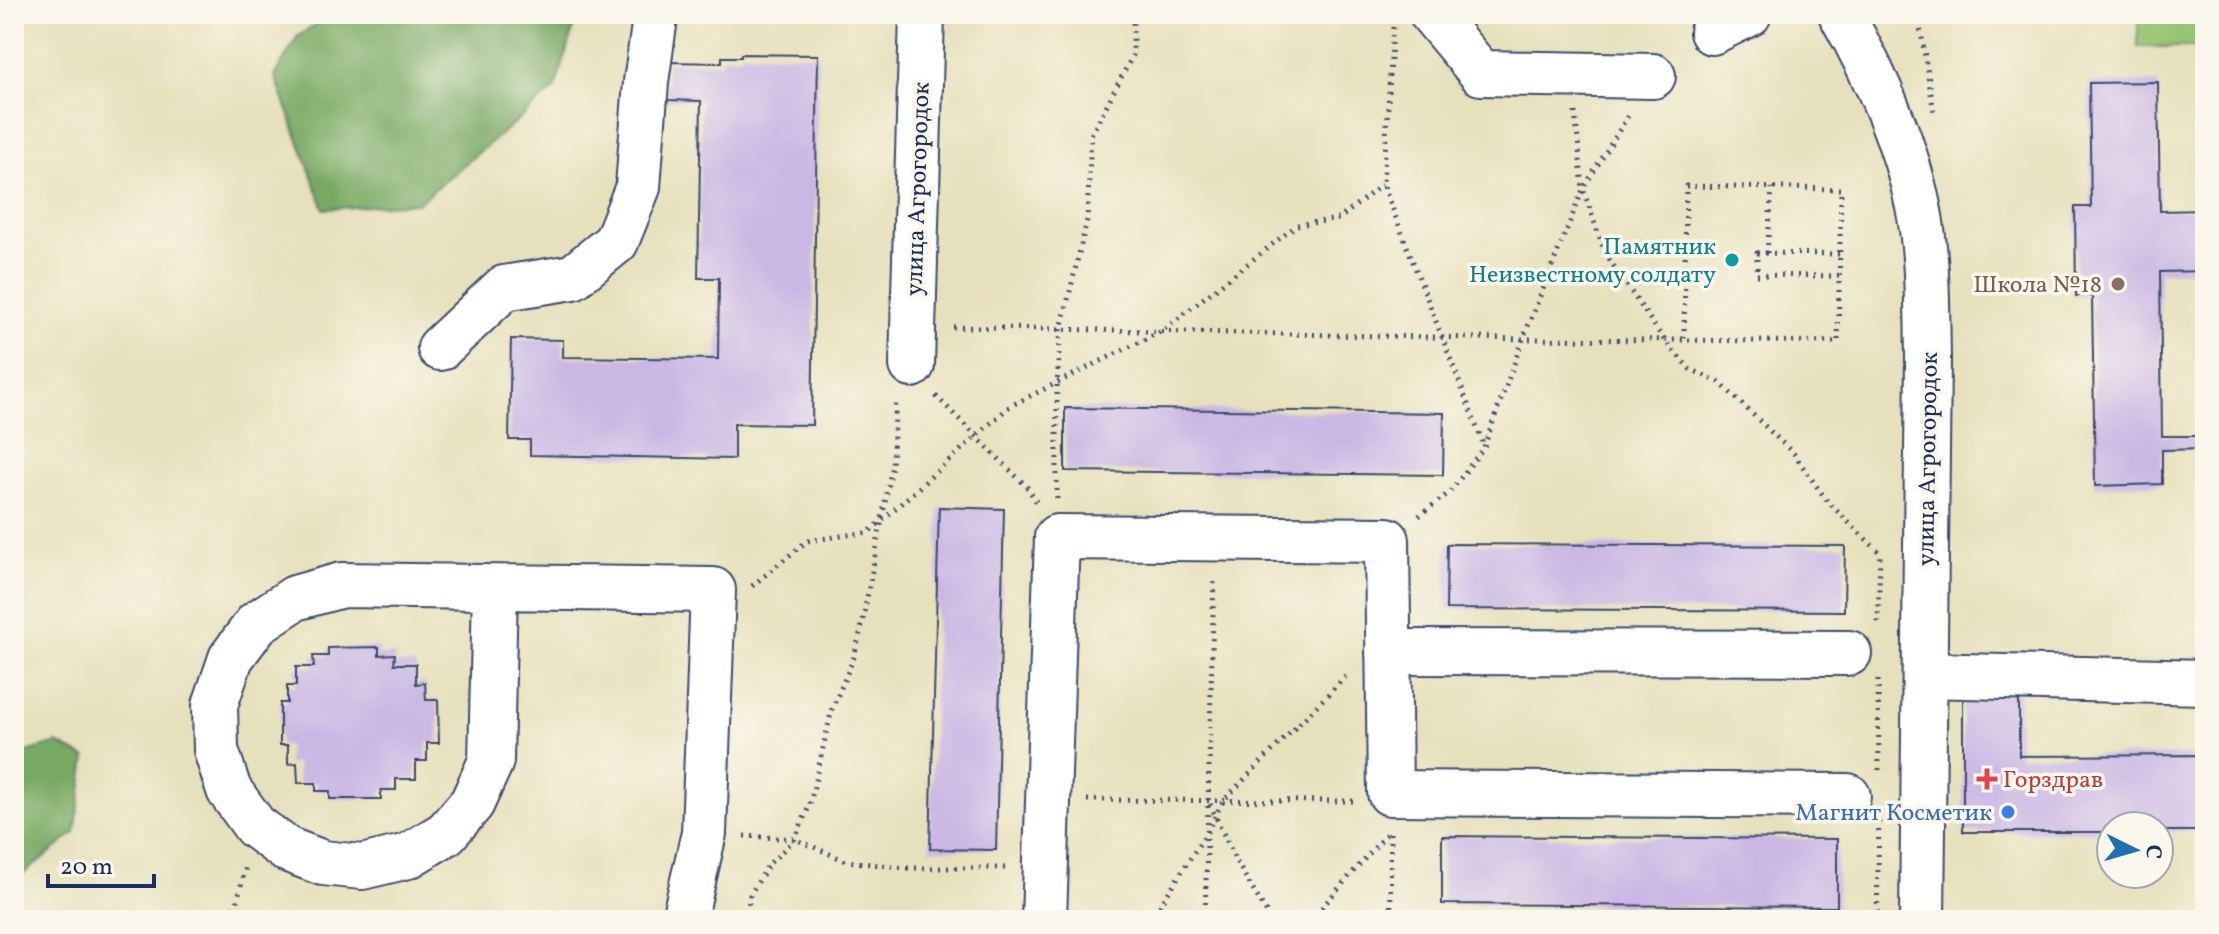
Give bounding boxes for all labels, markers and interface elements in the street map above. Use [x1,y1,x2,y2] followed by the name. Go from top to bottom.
[898,81,940,297] street label: улица Агрогородок
[1469,231,1716,293] place label: Памятник Неизвестному солдату
[1723,251,1741,269] marker: Памятник Неизвестному солдату
[1973,269,2102,303] place label: Школа №18
[2109,275,2127,293] marker: Школа №18
[1910,351,1948,566] street label: улица Агрогородок
[2003,764,2103,798] place label: Горздрав
[1978,770,1996,788] marker: Горздрав
[1795,797,1992,831] place label: Магнит Косметик
[1999,803,2017,821] marker: Магнит Косметик
[2095,810,2175,890] north arrow
[48,838,154,888] scale bar
[2136,843,2168,860] text: С
[60,851,113,885] text: 20 m

